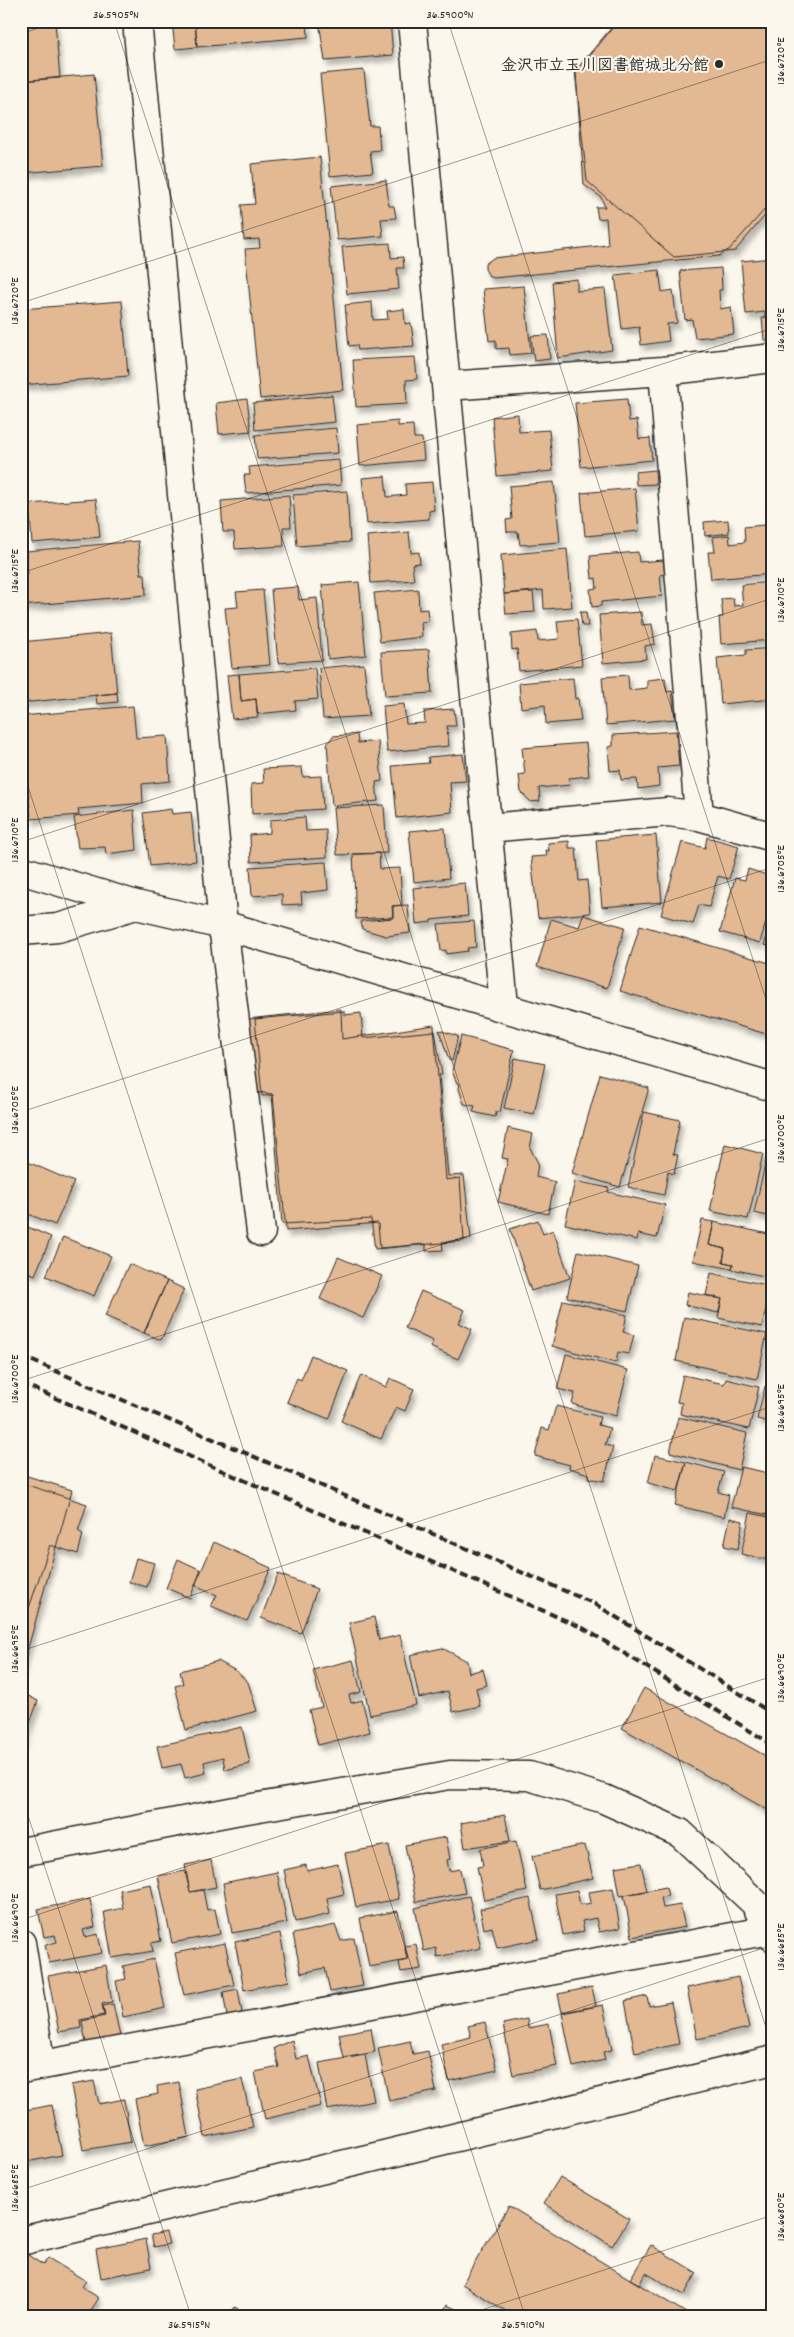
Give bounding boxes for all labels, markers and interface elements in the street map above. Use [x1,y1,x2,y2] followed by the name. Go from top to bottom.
[93,7,139,24] text: 36.5905°N
[426,7,474,24] text: 36.5900°N
[773,37,790,85] text: 136.6720°E
[501,55,709,78] place label: 金沢市立玉川図書館城北分館
[713,58,725,70] marker: 金沢市立玉川図書館城北分館
[7,277,24,325] text: 136.6720°E
[773,308,790,352] text: 136.6715°E
[7,549,24,593] text: 136.6715°E
[773,577,790,622] text: 136.6710°E
[7,817,24,862] text: 136.6710°E
[773,845,790,893] text: 136.6705°E
[7,1086,24,1134] text: 136.6705°E
[773,1114,790,1163] text: 136.6700°E
[7,1354,24,1403] text: 136.6700°E
[773,1383,790,1432] text: 136.6695°E
[7,1624,24,1673] text: 136.6695°E
[773,1653,790,1702] text: 136.6690°E
[7,1893,24,1942] text: 136.6690°E
[773,1923,790,1971] text: 136.6685°E
[7,2164,24,2212] text: 136.6685°E
[773,2192,790,2241] text: 136.6680°E
[168,2317,210,2334] text: 36.5915°N
[501,2317,545,2334] text: 36.5910°N

